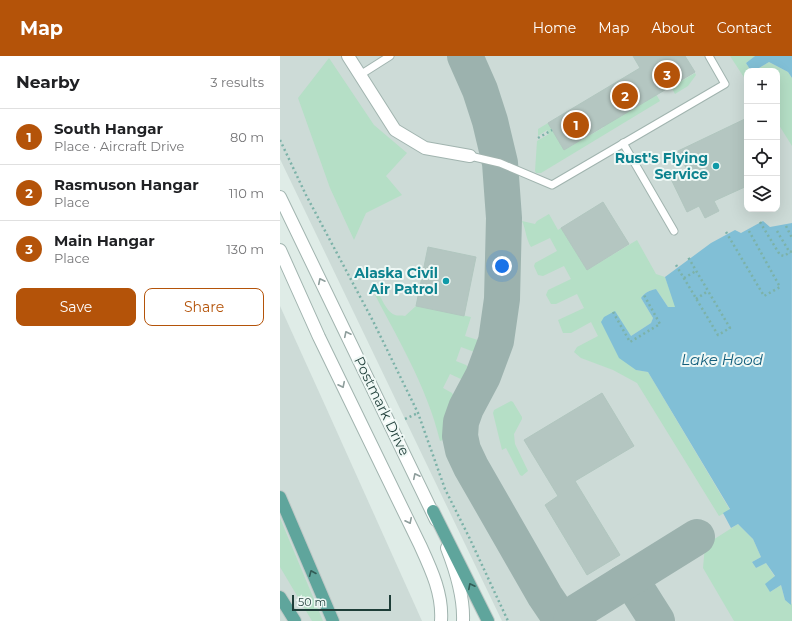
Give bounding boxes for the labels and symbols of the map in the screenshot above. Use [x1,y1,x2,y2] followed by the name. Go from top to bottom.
[654,60,680,90] pin: 3
[612,81,638,111] pin: 2
[563,110,589,140] pin: 1
[615,149,708,183] place label: Rust's Flying Service
[711,161,721,171] marker: Rust's Flying Service
[492,256,512,276] your location
[353,264,438,298] place label: Alaska Civil Air Patrol
[441,276,451,286] marker: Alaska Civil Air Patrol
[318,278,326,286] one-way arrow
[344,330,352,338] one-way arrow
[681,350,764,369] water label: Lake Hood
[350,353,414,459] street label: Postmark Drive
[337,380,345,388] one-way arrow
[413,473,421,480] one-way arrow
[404,517,412,525] one-way arrow
[308,569,316,576] one-way arrow
[468,583,476,590] one-way arrow
[292,593,391,612] scale bar

